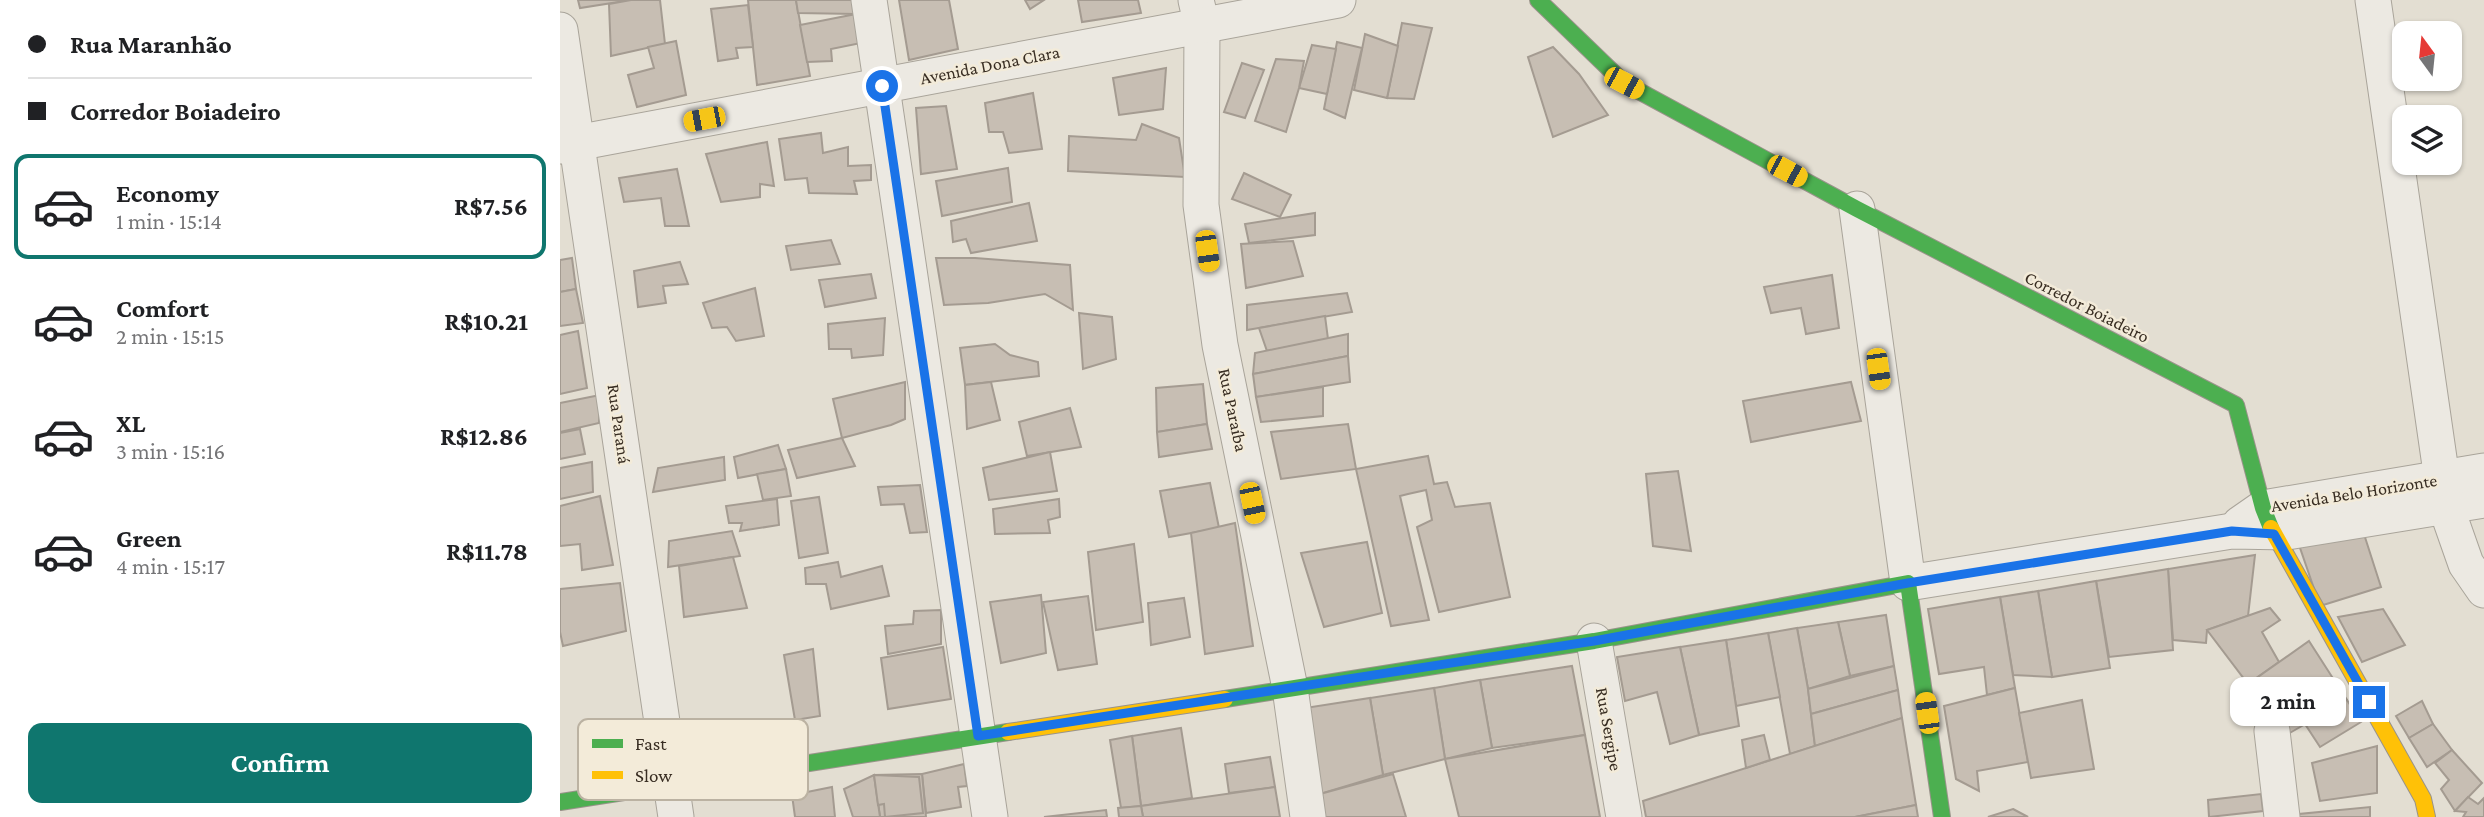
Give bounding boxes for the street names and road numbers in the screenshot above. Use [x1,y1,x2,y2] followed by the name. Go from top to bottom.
[918,42,1062,88] street label: Avenida Dona Clara
[2022,267,2153,347] street label: Corredor Boiadeiro
[1214,366,1252,454] street label: Rua Paraíba
[603,383,635,465] street label: Rua Paraná
[2269,470,2439,516] street label: Avenida Belo Horizonte
[1592,686,1626,772] street label: Rua Sergipe

